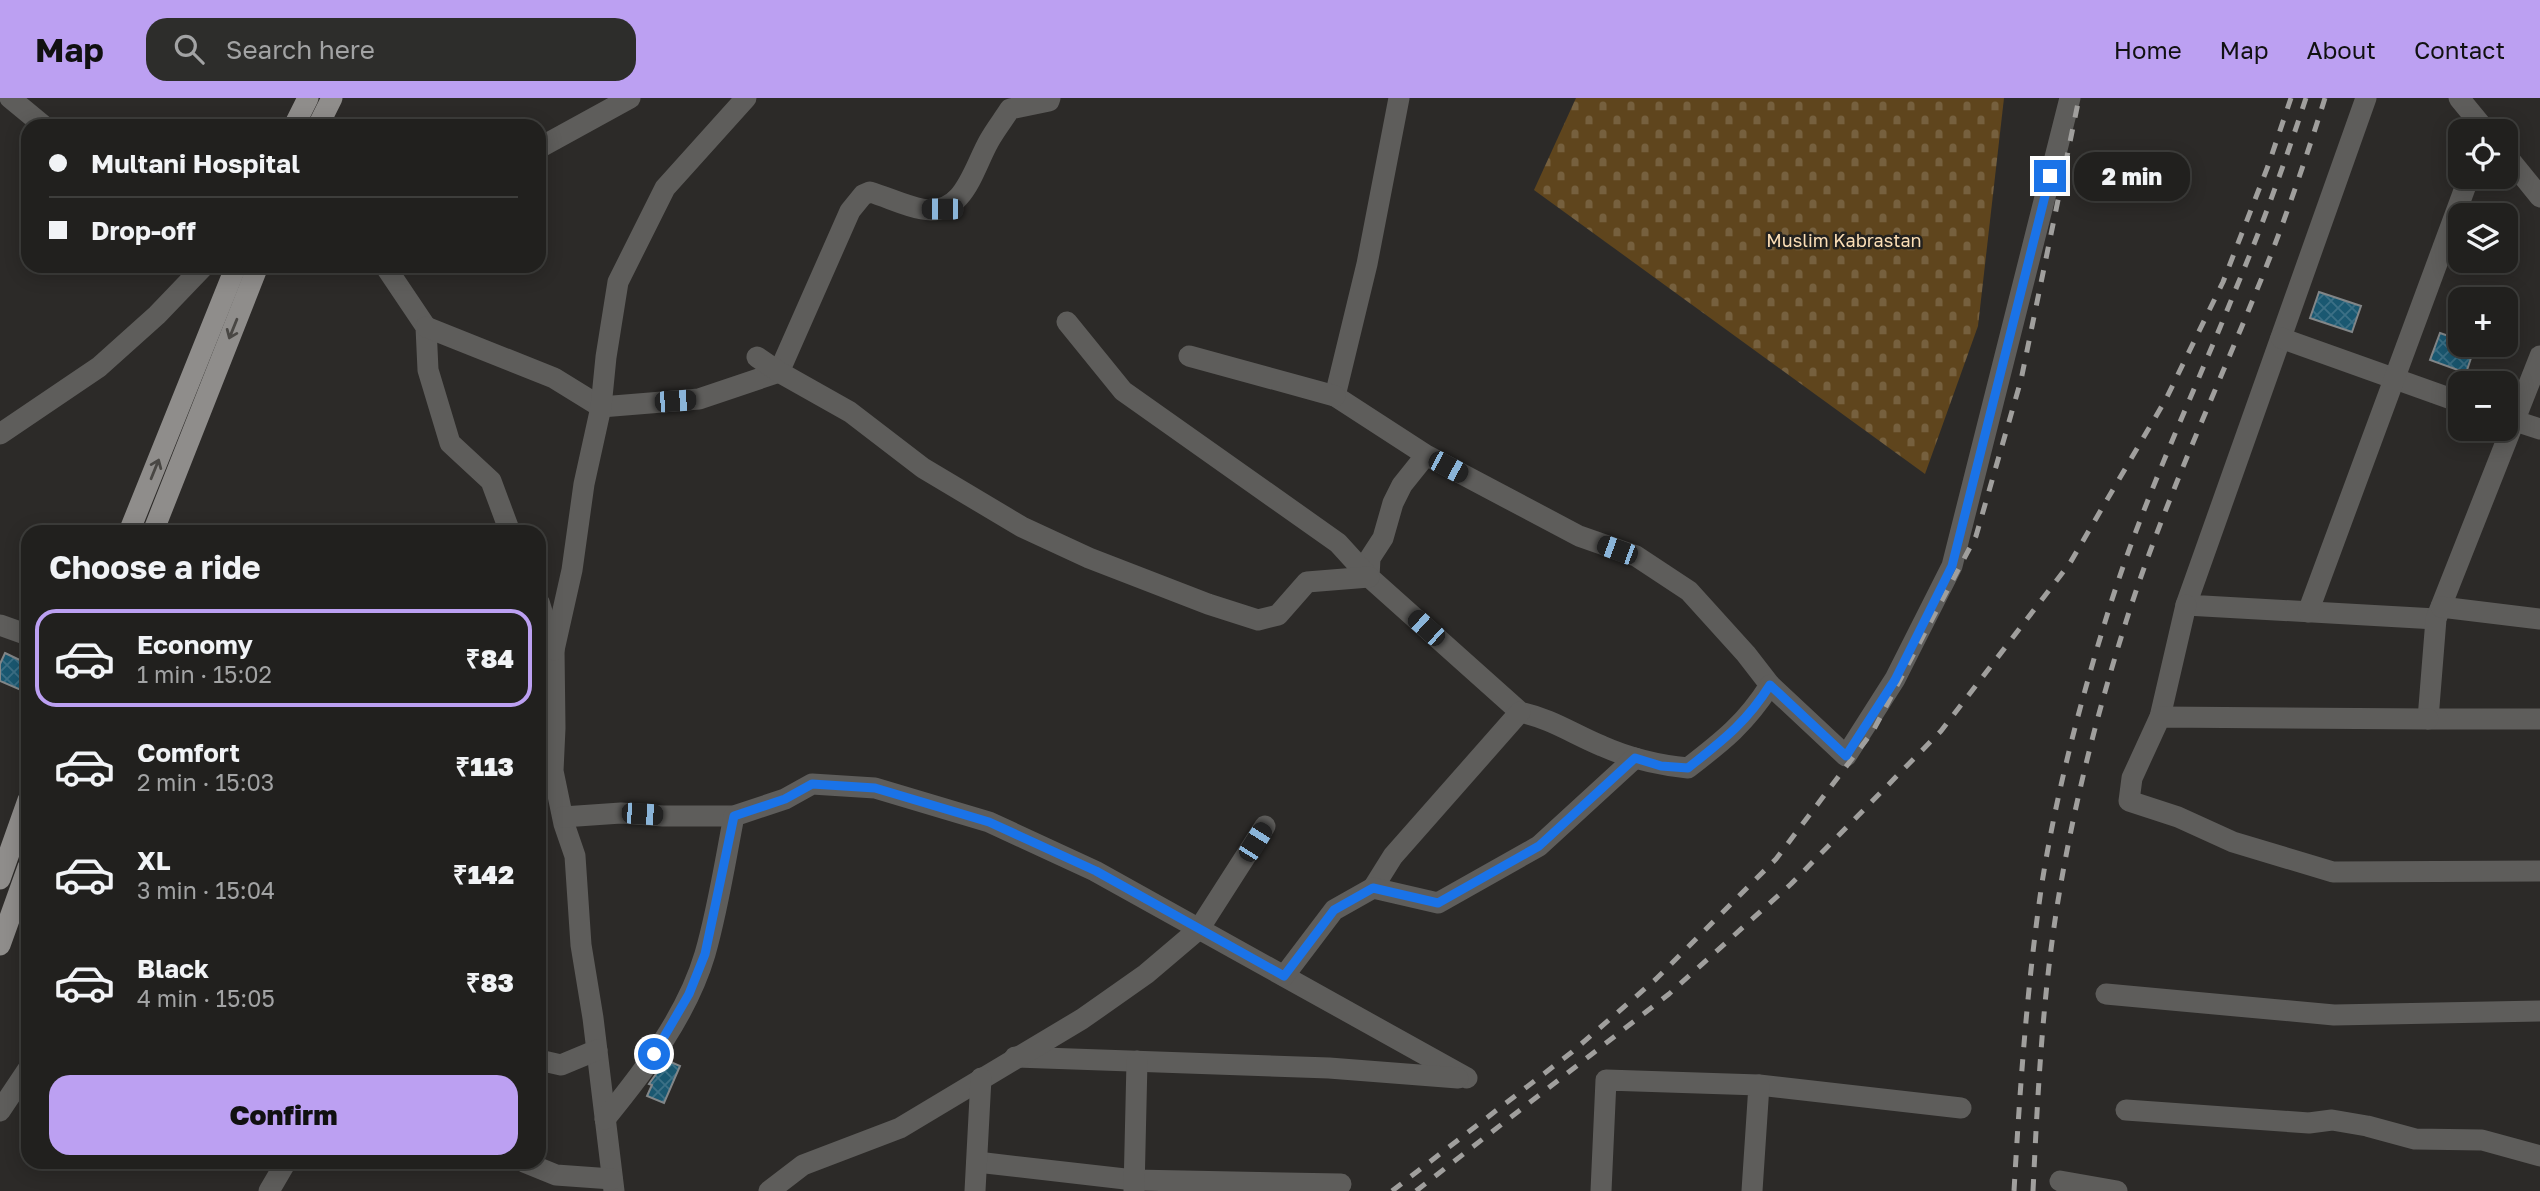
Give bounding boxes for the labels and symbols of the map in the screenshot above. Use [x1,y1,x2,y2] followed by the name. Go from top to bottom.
[2074,152,2190,200] callout: 2 min
[2034,160,2066,192] route end
[922,199,964,220] car
[1766,229,1922,251] park label: Muslim Kabrastan
[225,318,238,340] one-way arrow
[654,389,697,413] car
[1425,448,1472,486] car
[149,458,162,480] one-way arrow
[1594,533,1641,567] car
[1404,606,1449,650] car
[621,802,664,826] car
[1235,819,1276,865] car
[638,1038,670,1070] route start

